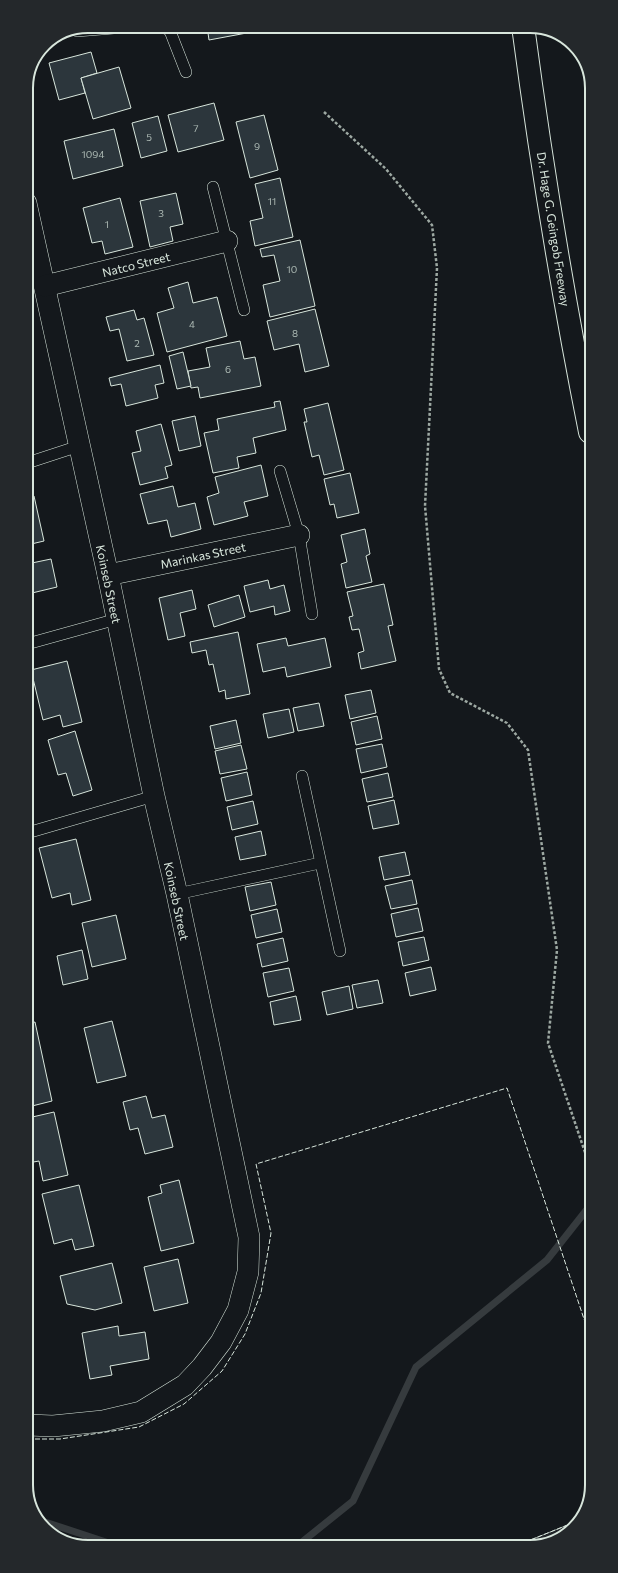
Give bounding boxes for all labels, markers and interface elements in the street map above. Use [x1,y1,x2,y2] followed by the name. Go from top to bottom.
[193,122,199,134] house number: 7
[146,131,152,143] house number: 5
[254,140,260,152] house number: 9
[82,148,104,160] house number: 1094
[535,151,573,307] street label: Dr. Hage G. Geingob Freeway
[268,195,276,207] house number: 11
[158,207,164,219] house number: 3
[105,218,109,230] house number: 1
[101,249,171,279] street label: Natco Street
[287,263,297,275] house number: 10
[189,318,195,330] house number: 4
[292,327,298,339] house number: 8
[134,337,140,349] house number: 2
[225,363,231,375] house number: 6
[159,539,247,571] street label: Marinkas Street
[94,543,124,625] street label: Koinseb Street
[162,860,192,942] street label: Koinseb Street

